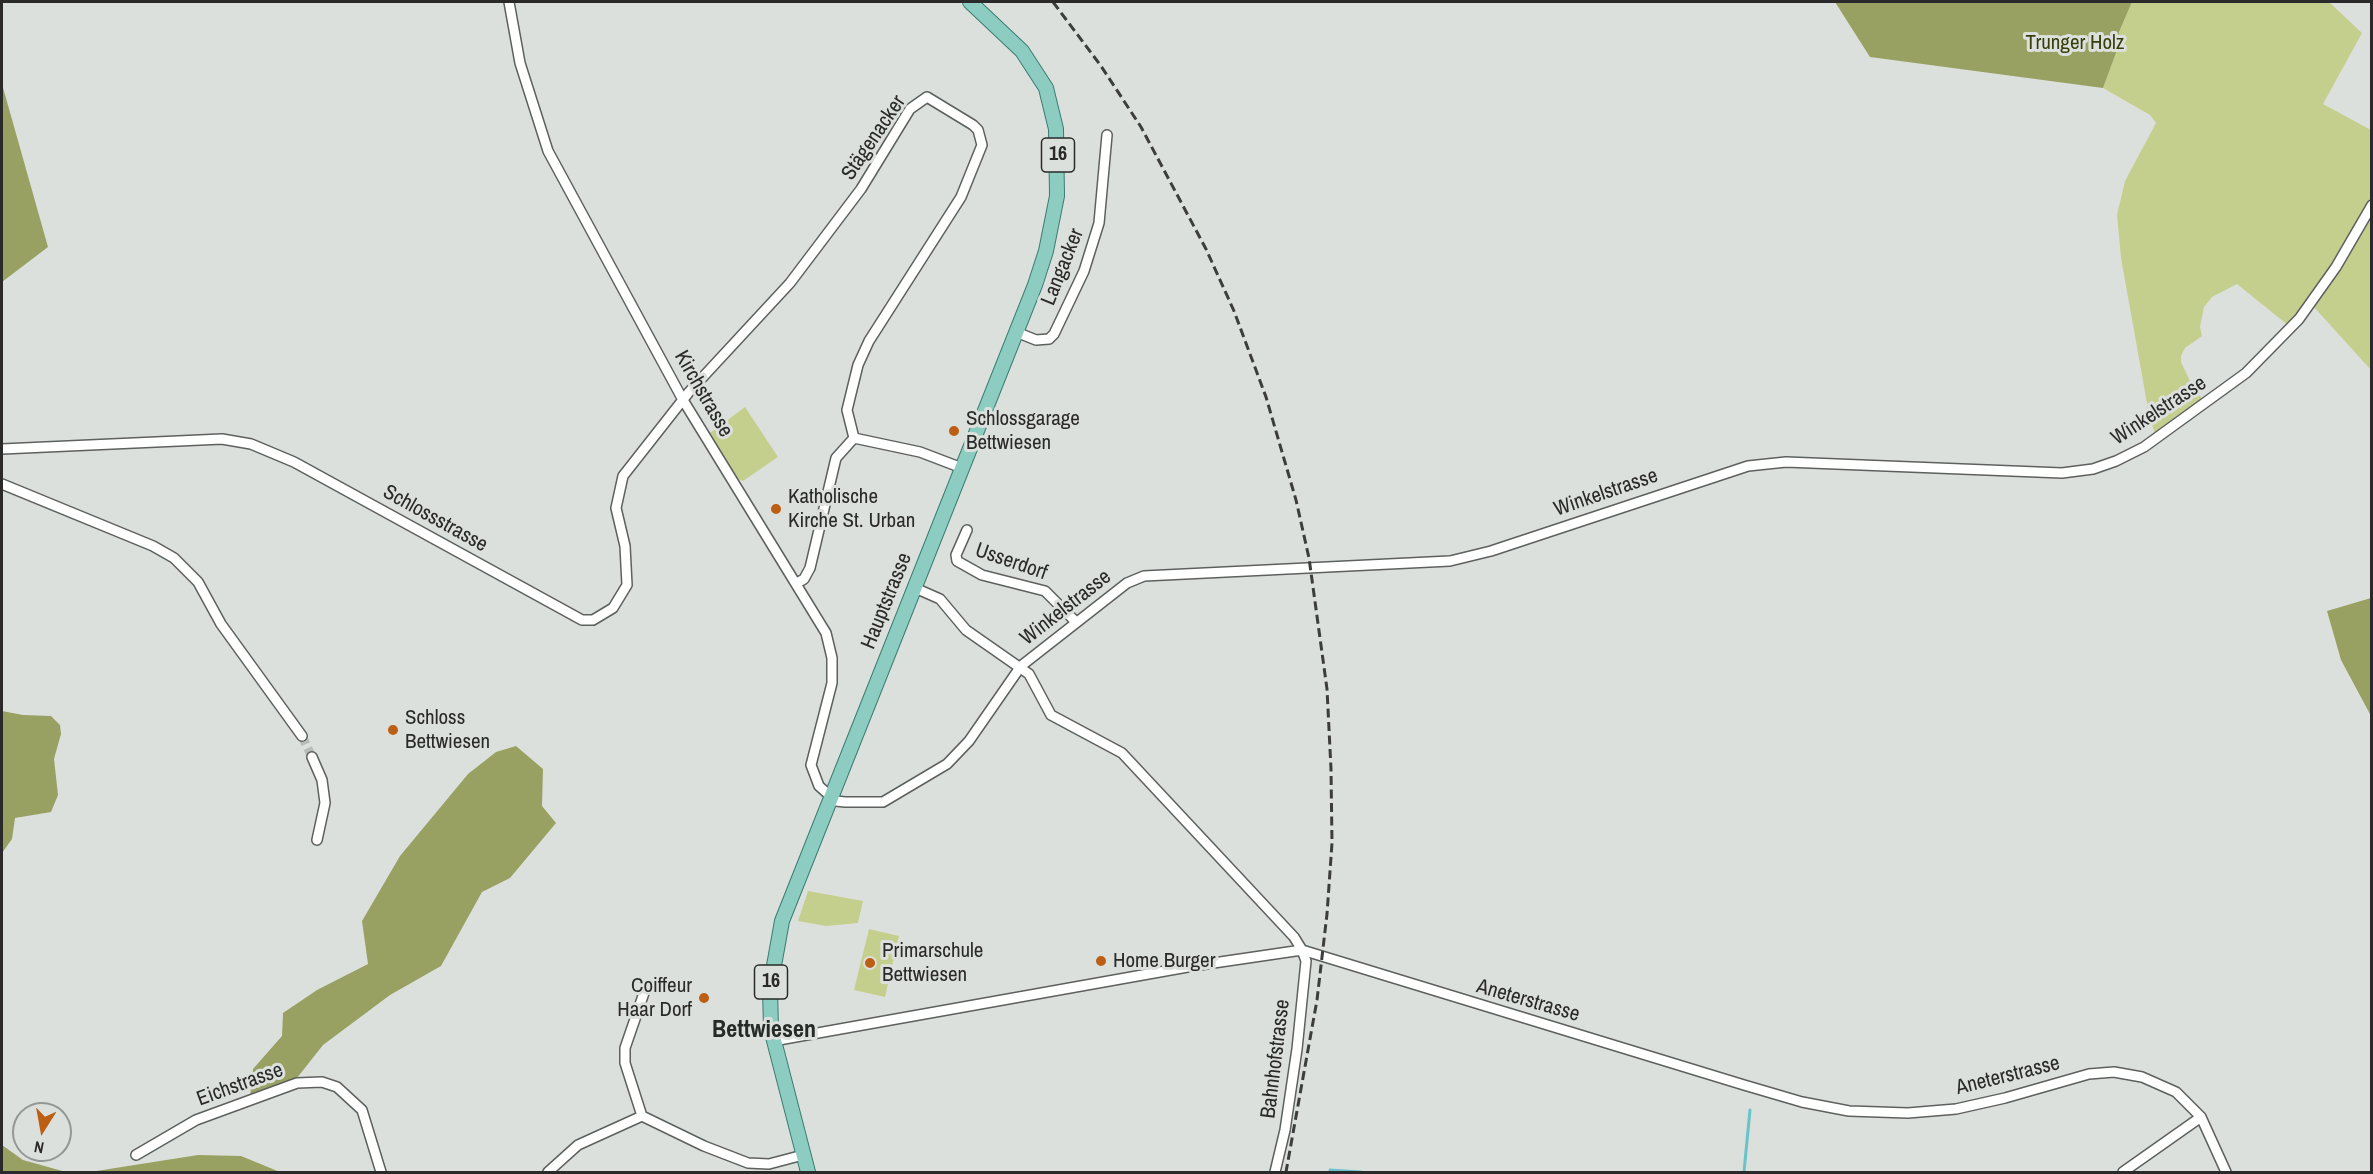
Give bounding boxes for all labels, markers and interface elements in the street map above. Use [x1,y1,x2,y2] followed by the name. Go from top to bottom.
[2026,30,2124,56] park label: Trunger Holz
[837,91,911,185] street label: Stägenacker
[1042,138,1074,172] road number: 16
[1036,225,1090,309] street label: Langacker
[668,346,738,442] street label: Kirchstrasse
[2107,371,2211,451] street label: Winkelstrasse
[966,406,1080,456] place label: Schlossgarage Bettwiesen
[947,424,961,438] marker: Schlossgarage Bettwiesen
[1551,463,1661,523] street label: Winkelstrasse
[378,480,492,558] street label: Schlossstrasse
[788,484,915,534] place label: Katholische Kirche St. Urban
[769,502,783,516] marker: Katholische Kirche St. Urban
[972,538,1050,586] street label: Usserdorf
[856,549,918,653] street label: Hauptstrasse
[1016,565,1116,651] street label: Winkelstrasse
[405,705,490,755] place label: Schloss Bettwiesen
[386,723,400,737] marker: Schloss Bettwiesen
[882,938,983,988] place label: Primarschule Bettwiesen
[1113,948,1215,974] place label: Home Burger
[1094,954,1108,968] marker: Home Burger
[863,956,877,970] marker: Primarschule Bettwiesen
[754,965,788,999] road number: 16
[617,973,692,1023] place label: Coiffeur Haar Dorf
[1473,974,1583,1028] street label: Aneterstrasse
[697,991,711,1005] marker: Coiffeur Haar Dorf
[1256,998,1296,1120] street label: Bahnhofstrasse
[712,1017,816,1045] district label: Bettwiesen
[1953,1051,2063,1101] street label: Aneterstrasse
[193,1058,287,1112] street label: Eichstrasse
[12,1102,72,1162] north arrow
[32,1136,46,1159] text: N

